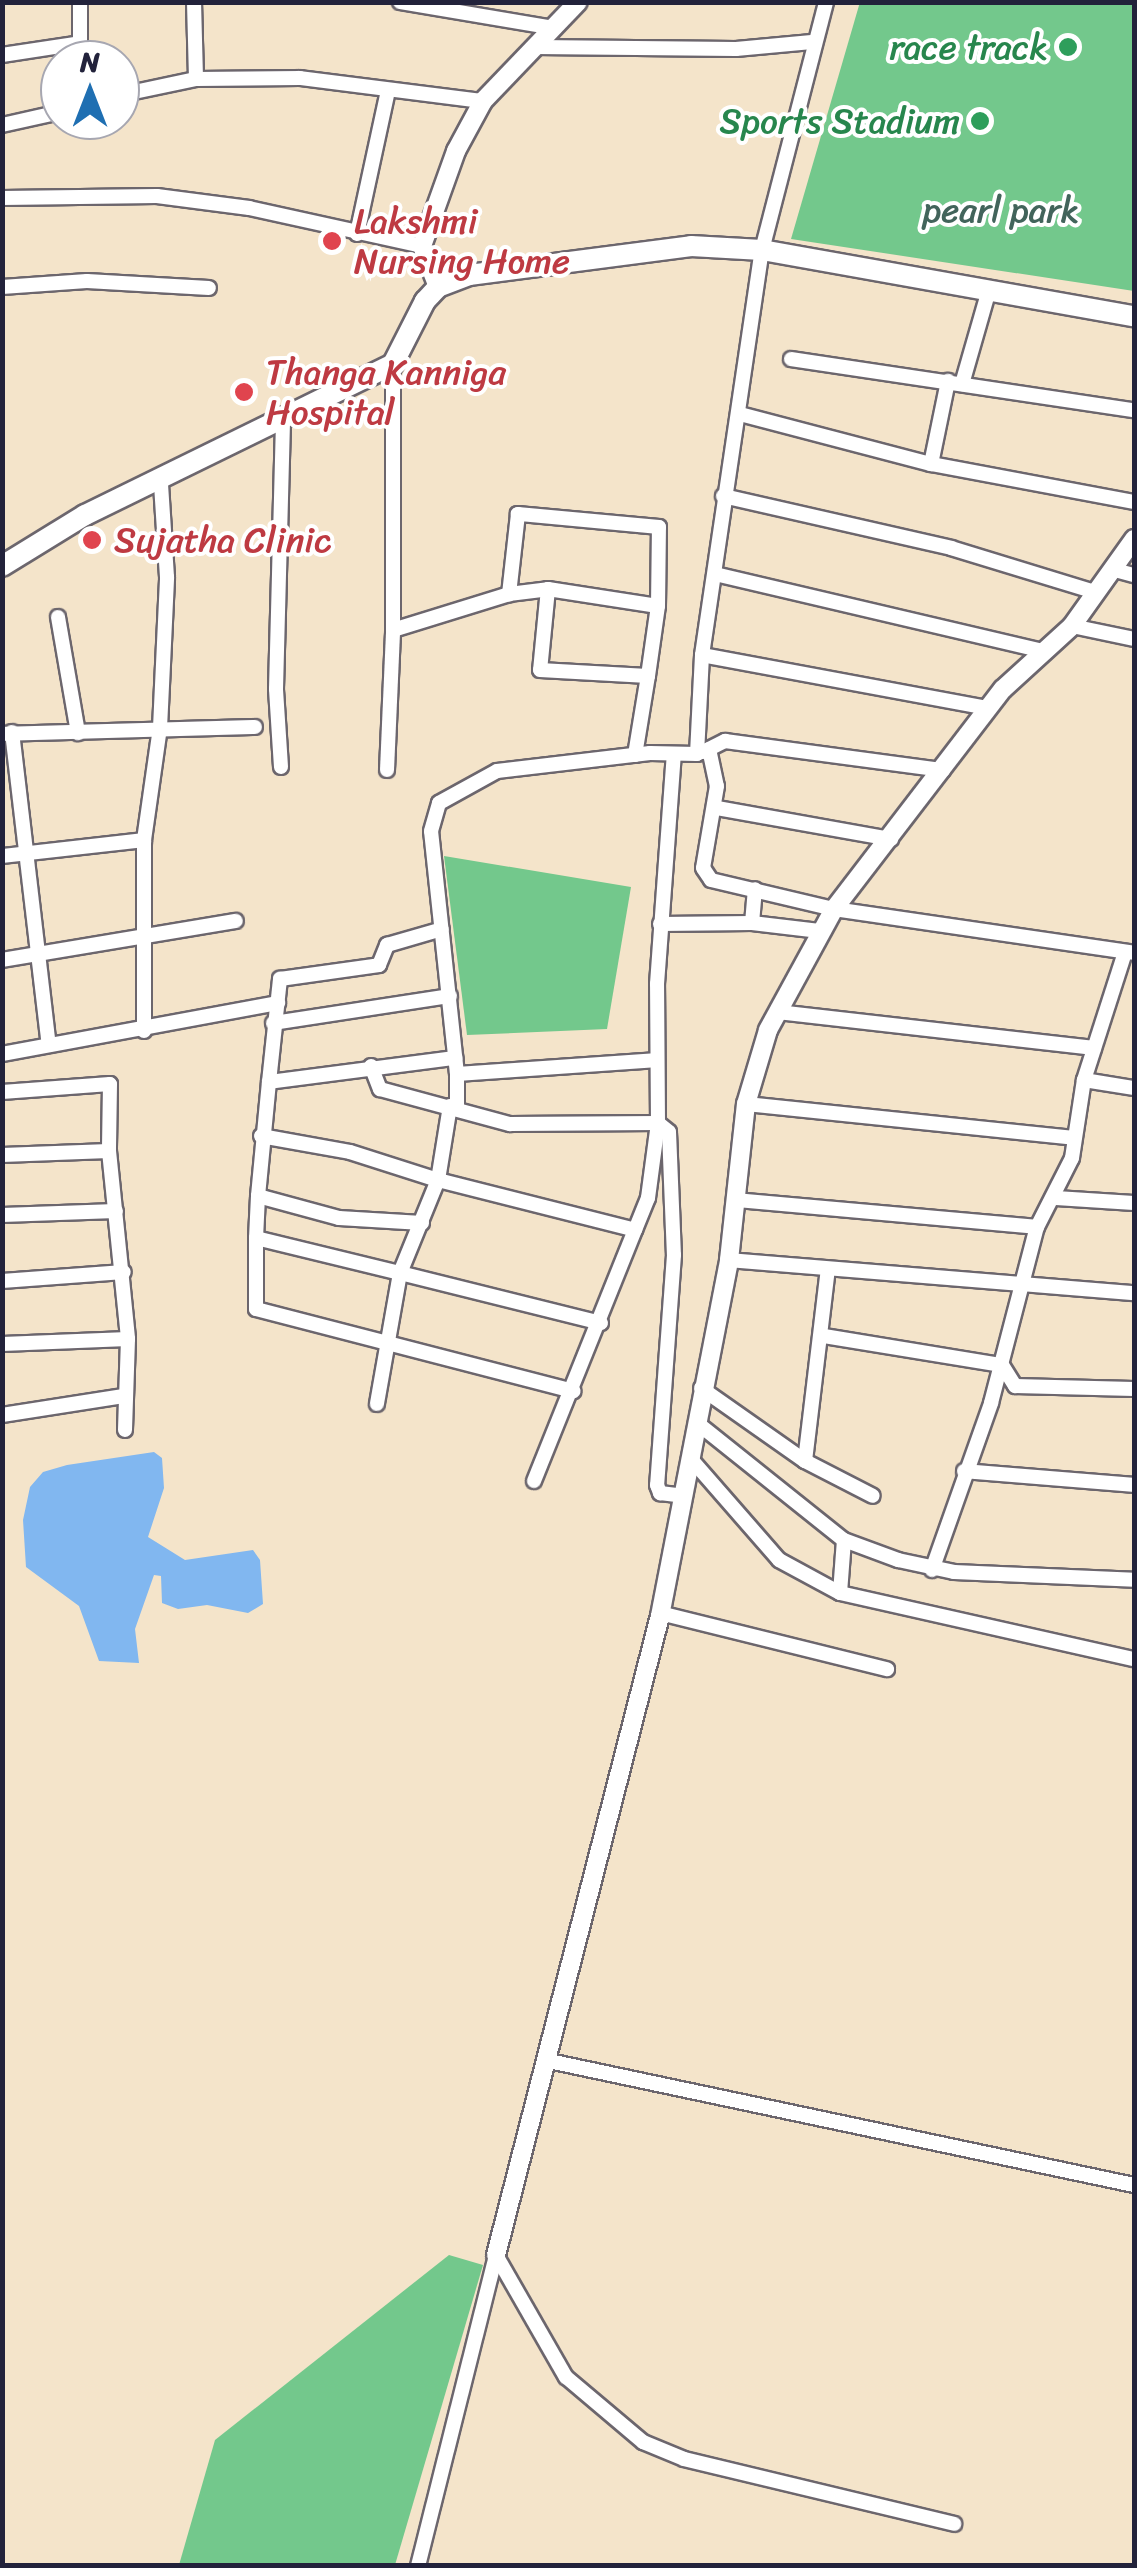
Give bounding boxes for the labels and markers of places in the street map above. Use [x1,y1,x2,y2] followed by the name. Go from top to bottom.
[888,26,1048,68] place label: race track
[1057,36,1079,58] marker: race track
[720,100,960,142] place label: Sports Stadium
[969,110,991,132] marker: Sports Stadium
[354,200,570,282] place label: Lakshmi Nursing Home
[319,228,345,254] marker: Lakshmi Nursing Home
[266,351,506,433] place label: Thanga Kanniga Hospital
[231,379,257,405] marker: Thanga Kanniga Hospital
[114,519,331,561] place label: Sujatha Clinic
[79,527,105,553] marker: Sujatha Clinic

